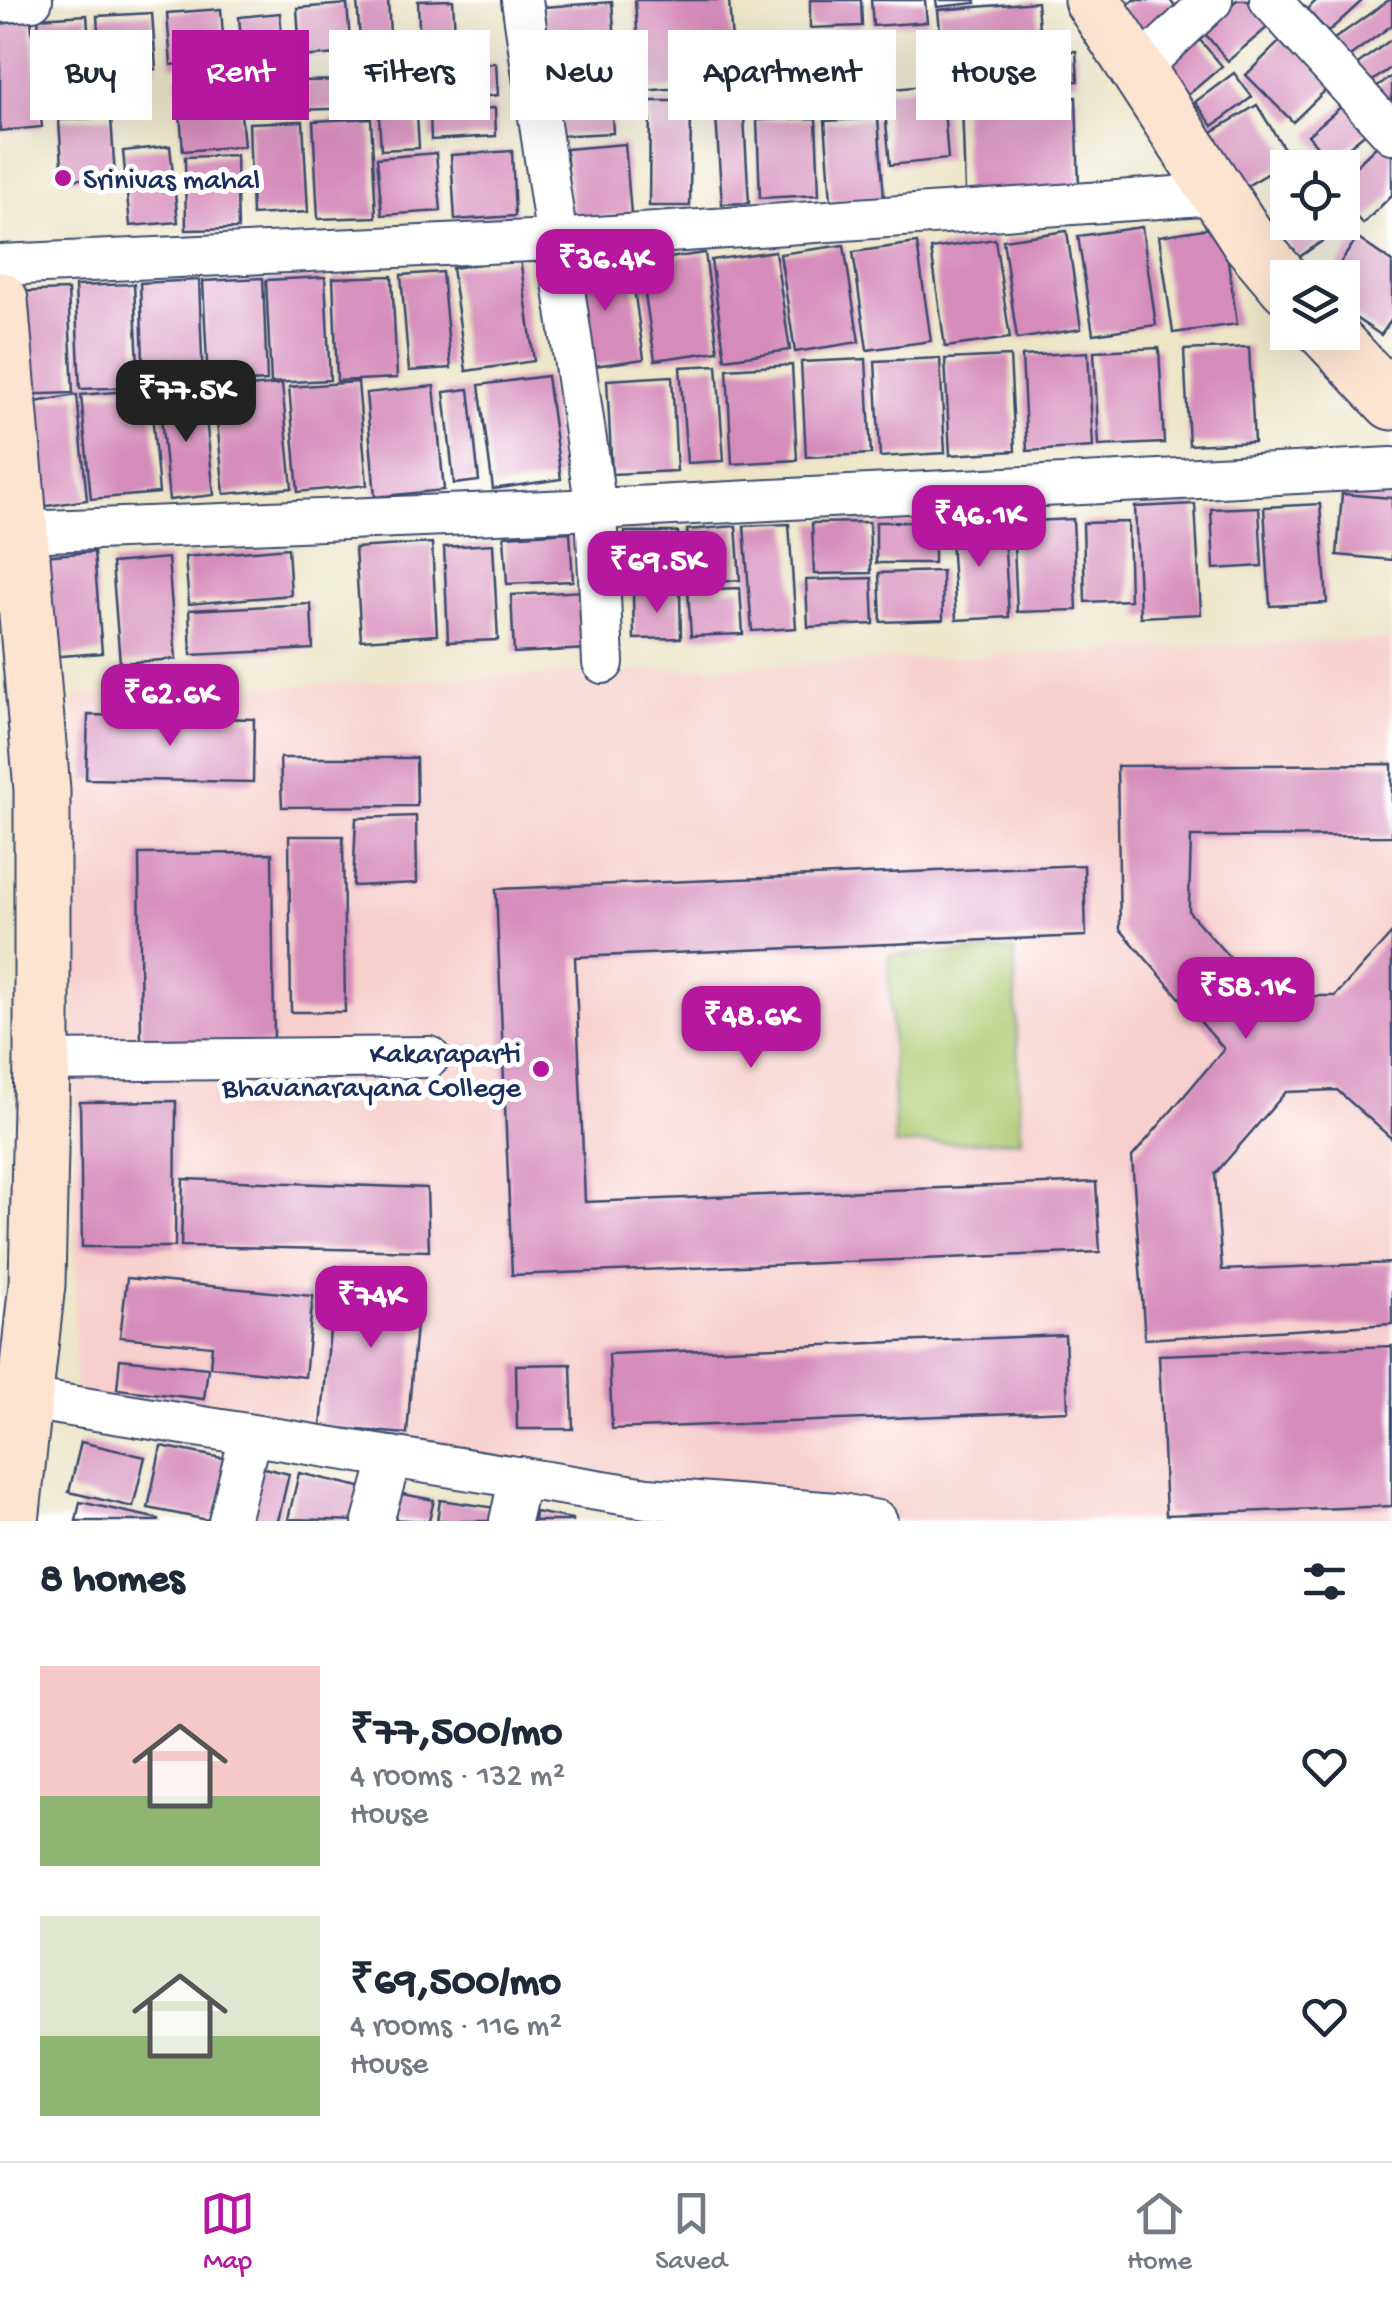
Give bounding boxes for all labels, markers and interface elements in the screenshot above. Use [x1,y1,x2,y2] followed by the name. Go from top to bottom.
[30,30,152,120] chip: Buy
[172,30,309,120] chip: Rent
[329,30,490,120] chip: Filters
[510,30,648,120] chip: New
[668,30,896,120] chip: Apartment
[916,30,1071,120] chip: House
[1270,150,1360,350] map controls
[1270,150,1360,240] button: locate
[83,165,260,200] place label: Srinivas mahal
[52,167,74,189] marker: Srinivas mahal
[524,229,686,314] pin: ₹36.4K
[558,242,652,280] text: ₹36.4K
[1270,260,1360,350] button: layers
[105,360,267,445] pin: ₹77.5K
[138,373,234,411] text: ₹77.5K
[898,485,1060,570] pin: ₹46.1K
[934,498,1024,536] text: ₹46.1K
[576,531,738,616] pin: ₹69.5K
[609,544,705,582] text: ₹69.5K
[89,664,251,749] pin: ₹62.6K
[123,677,217,715] text: ₹62.6K
[1165,957,1327,1042] pin: ₹58.1K
[1199,970,1293,1008] text: ₹58.1K
[670,986,832,1071] pin: ₹48.6K
[704,999,798,1037] text: ₹48.6K
[221,1039,522,1108] place label: Kakaraparti Bhavanarayana College
[530,1058,552,1080] marker: Kakaraparti Bhavanarayana College
[312,1266,430,1351] pin: ₹74K
[337,1279,405,1317] text: ₹74K
[1297,1554,1352,1609] icon: filters
[40,1557,184,1606] text: 8 homes
[120,1706,240,1826] icon: home
[350,1710,562,1759] text: ₹77,500/mo
[1297,1739,1352,1794] icon: heart
[350,1759,565,1797] text: 4 rooms · 132 m²
[350,1797,428,1835] text: House
[120,1956,240,2076] icon: home
[350,1960,561,2009] text: ₹69,500/mo
[1297,1989,1352,2044] icon: heart
[350,2009,562,2047] text: 4 rooms · 116 m²
[350,2047,428,2085] text: House
[200,2186,255,2279] tab: Map
[655,2186,727,2279] tab: Saved
[1127,2186,1192,2279] tab: Home

